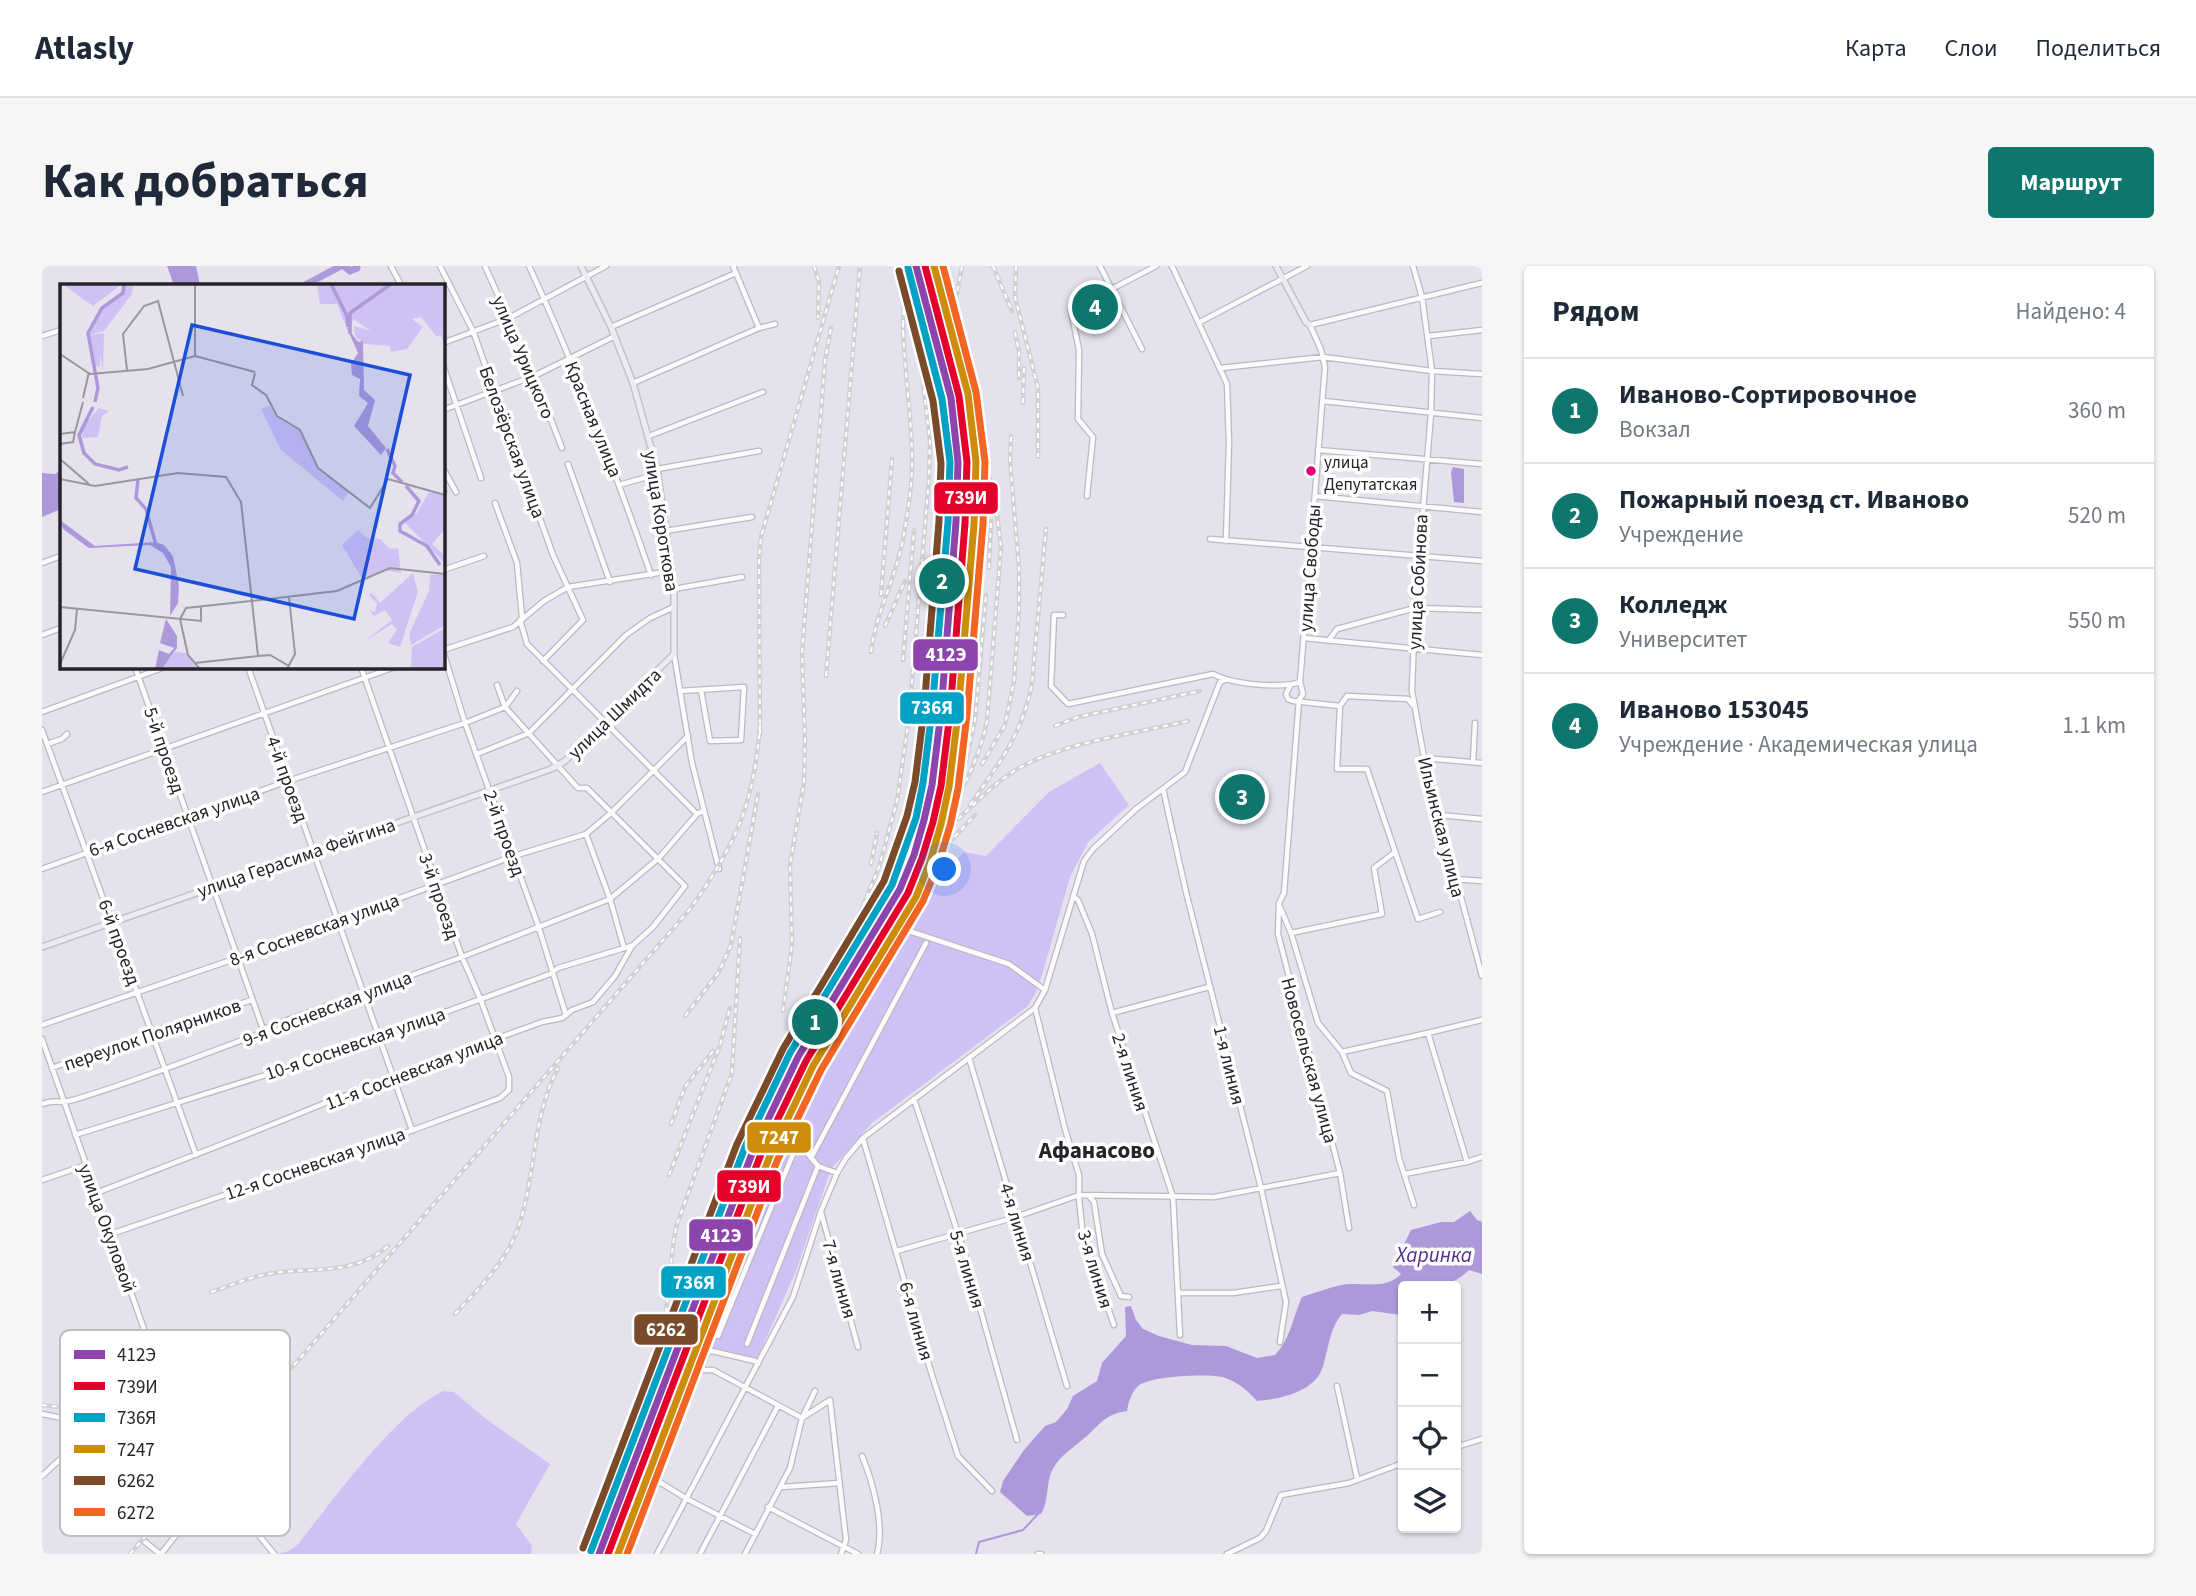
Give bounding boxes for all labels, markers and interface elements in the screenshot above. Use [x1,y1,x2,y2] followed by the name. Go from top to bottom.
[35,25,134,72] text: Atlasly
[1845,31,1907,66] text: Карта
[1945,31,1998,66] text: Слои
[2036,31,2161,66] text: Поделиться
[42,147,369,217] text: Как добраться
[1988,147,2154,218] button: Маршрут
[1072,281,1118,333] pin: 4
[60,284,444,668] inset map
[1552,290,1640,333] text: Рядом
[485,292,561,423] street label: улица Урицкого
[2016,295,2126,328] text: Найдено: 4
[557,357,628,482] street label: Красная улица
[472,363,552,522] street label: Белозёрская улица
[1619,376,1917,413] text: Иваново-Сортировочное
[1569,394,1581,427] text: 1
[2068,394,2126,427] text: 360 m
[1619,413,1691,446] text: Вокзал
[636,449,685,594] street label: улица Короткова
[1324,451,1417,497] place label: улица Депутатская
[1304,464,1318,478] marker: улица Депутатская
[933,481,999,515] line badge: 739И
[1619,481,1969,518] text: Пожарный поезд ст. Иваново
[945,485,987,512] text: 739И
[1569,499,1581,532] text: 2
[2068,499,2126,532] text: 520 m
[1293,503,1328,633] street label: улица Свободы
[1401,513,1436,651] street label: улица Собинова
[1619,518,1743,551] text: Учреждение
[919,555,965,607] pin: 2
[1619,586,1727,623] text: Колледж
[1569,604,1581,637] text: 3
[2068,604,2126,637] text: 550 m
[1619,623,1747,656] text: Университет
[912,638,979,672] line badge: 412Э
[925,642,967,669] text: 412Э
[562,662,668,766] street label: улица Шмидта
[899,691,965,725] line badge: 736Я
[1619,691,1809,728] text: Иваново 153045
[911,695,953,722] text: 736Я
[136,704,191,797] street label: 5-й проезд
[1569,709,1581,742] text: 4
[2062,709,2126,742] text: 1.1 km
[1619,728,1978,761] text: Учреждение · Академическая улица
[259,733,315,826] street label: 4-й проезд
[1410,754,1471,901] street label: Ильинская улица
[1219,771,1265,823] pin: 3
[85,780,264,864] street label: 6-я Сосневская улица
[476,787,532,880] street label: 2-й проезд
[194,812,399,905] street label: улица Герасима Фейгина
[411,850,466,943] street label: 3-й проезд
[927,852,961,886] your location
[226,887,403,974] street label: 8-я Сосневская улица
[91,896,147,989] street label: 6-й проезд
[239,965,416,1054] street label: 9-я Сосневская улица
[1273,975,1344,1146] street label: Новосельская улица
[60,992,245,1078] street label: переулок Полярников
[792,996,838,1048] pin: 1
[262,1001,449,1088] street label: 10-я Сосневская улица
[1206,1023,1251,1108] street label: 1-я линия
[322,1025,507,1118] street label: 11-я Сосневская улица
[1104,1030,1155,1115] street label: 2-я линия
[222,1121,409,1208] street label: 12-я Сосневская улица
[746,1121,812,1154] line badge: 7247
[759,1125,799,1152] text: 7247
[1038,1134,1155,1167] district label: Афанасово
[71,1160,142,1297] street label: улица Окуловой
[716,1169,782,1203] line badge: 739И
[728,1174,770,1201] text: 739И
[992,1180,1041,1265] street label: 4-я линия
[688,1218,754,1252] line badge: 412Э
[700,1223,742,1250] text: 412Э
[942,1227,991,1312] street label: 5-я линия
[1070,1227,1119,1312] street label: 3-я линия
[814,1237,863,1322] street label: 7-я линия
[1395,1240,1472,1270] water label: Харинка
[660,1265,727,1299] line badge: 736Я
[673,1270,715,1297] text: 736Я
[891,1279,940,1364] street label: 6-я линия
[1398,1281,1461,1533] map controls
[1398,1281,1461,1344] button: +
[633,1313,699,1346] line badge: 6262
[646,1317,686,1344] text: 6262
[60,1330,290,1536] legend
[117,1342,156,1369] text: 412Э
[1398,1344,1461,1407] button: −
[117,1374,158,1401] text: 739И
[117,1405,156,1432] text: 736Я
[1398,1407,1461,1470] button: locate
[117,1437,155,1464] text: 7247
[117,1468,155,1495] text: 6262
[1398,1470,1461,1533] button: layers
[117,1500,155,1527] text: 6272

